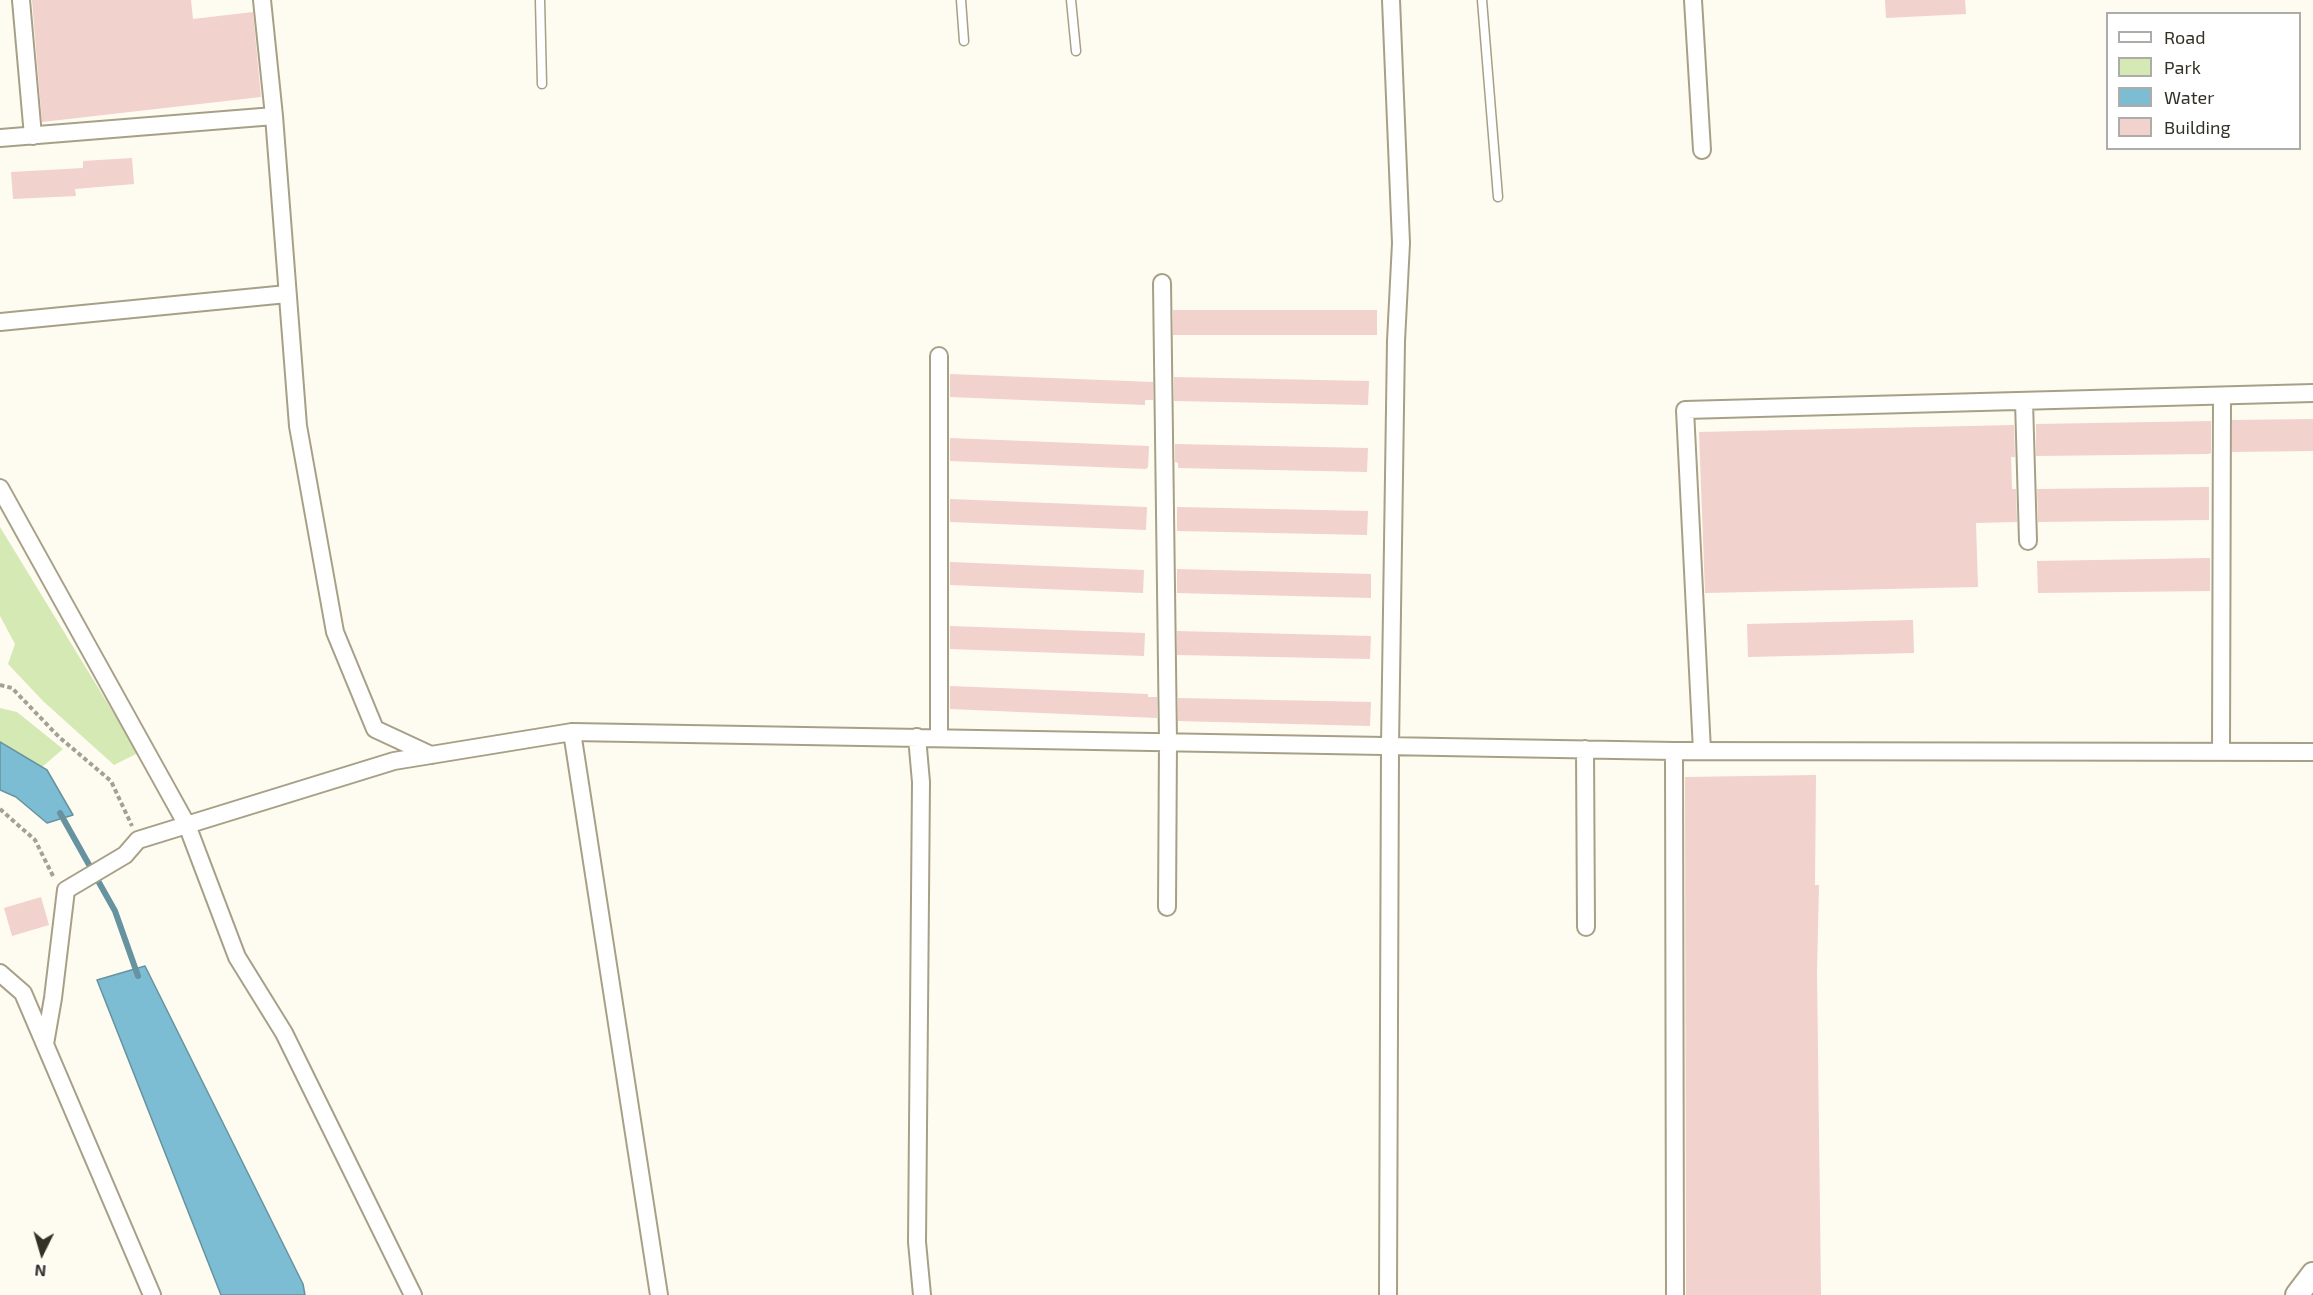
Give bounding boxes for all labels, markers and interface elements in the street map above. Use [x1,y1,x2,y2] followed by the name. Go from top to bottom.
[2106,12,2301,150] legend
[2164,26,2205,48] text: Road
[2164,56,2201,78] text: Park
[2164,86,2214,108] text: Water
[2164,116,2231,138] text: Building
[12,1223,72,1283] north arrow
[34,1261,47,1281] text: N

